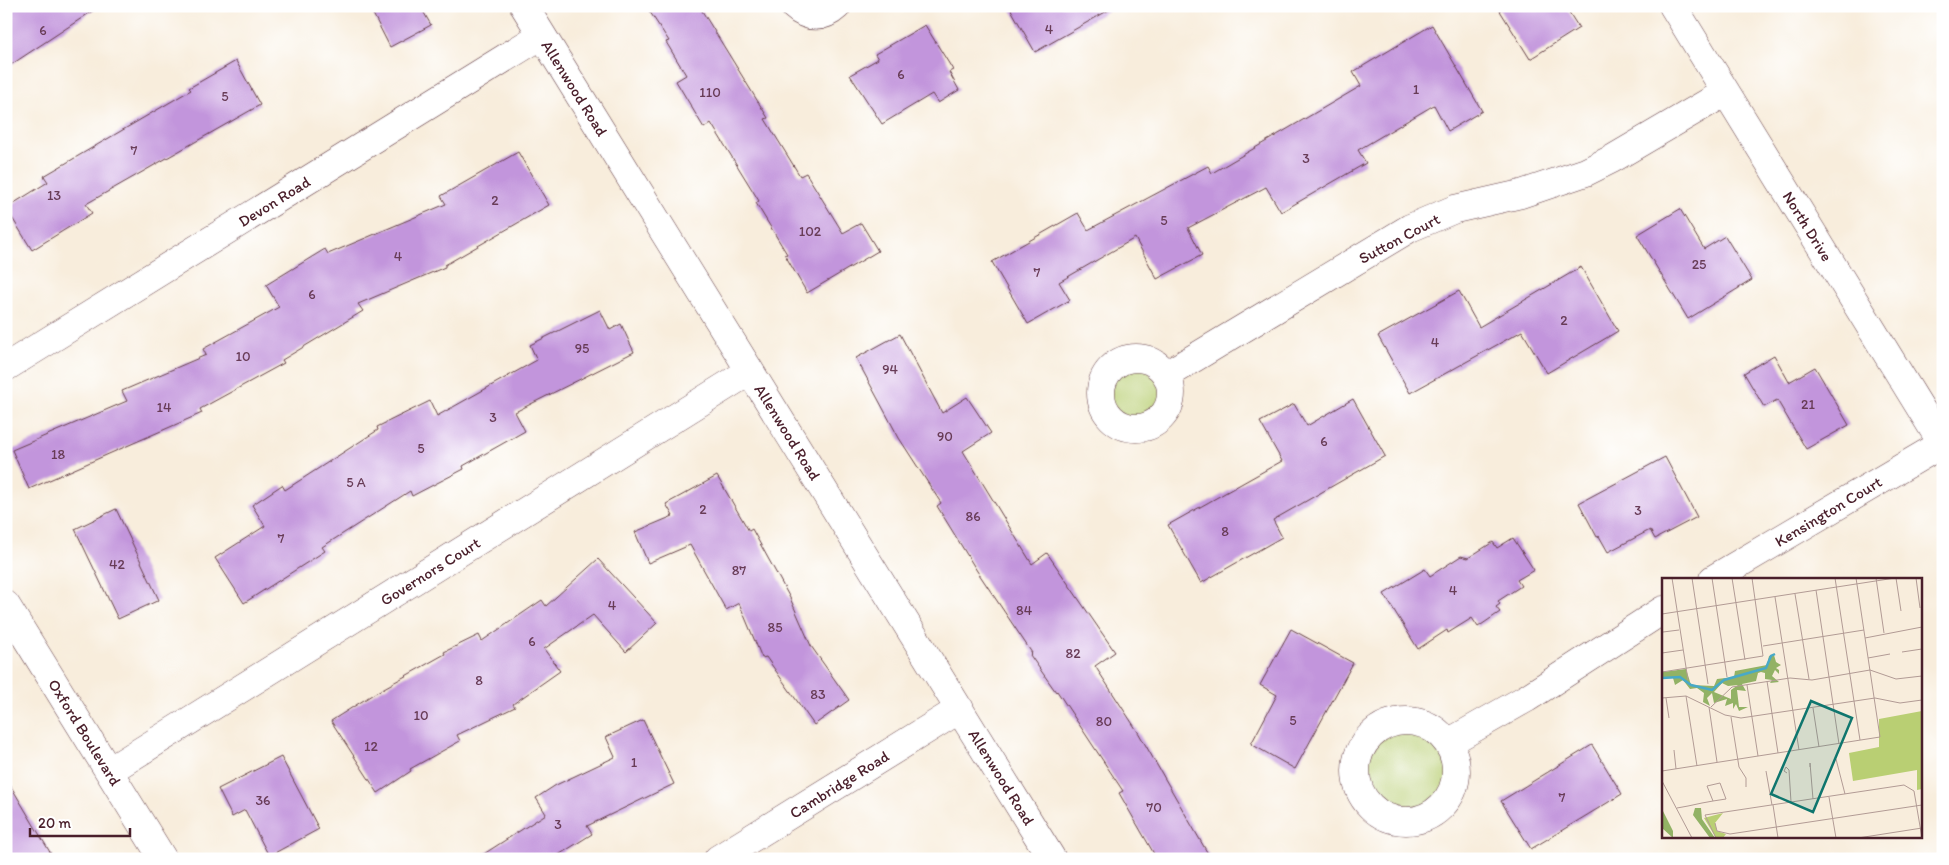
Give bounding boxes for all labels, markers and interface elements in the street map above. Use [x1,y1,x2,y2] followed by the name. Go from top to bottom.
[1045,21,1054,38] house number: 4
[39,22,47,39] house number: 6
[537,37,612,140] street label: Allenwood Road
[897,66,905,83] house number: 6
[1413,81,1420,98] house number: 1
[699,84,721,101] house number: 110
[221,88,229,105] house number: 5
[131,142,138,159] house number: 7
[1302,150,1310,167] house number: 3
[235,172,314,231] street label: Devon Road
[47,187,61,204] house number: 13
[1779,188,1837,265] street label: North Drive
[491,192,499,209] house number: 2
[1355,209,1443,268] street label: Sutton Court
[1160,212,1168,229] house number: 5
[799,223,822,240] house number: 102
[394,248,403,265] house number: 4
[1692,256,1706,273] house number: 25
[1034,264,1041,281] house number: 7
[308,286,316,303] house number: 6
[1560,312,1568,329] house number: 2
[1431,334,1440,351] house number: 4
[575,340,589,357] house number: 95
[235,348,251,365] house number: 10
[882,361,898,378] house number: 94
[750,381,825,484] street label: Allenwood Road
[1801,396,1815,413] house number: 21
[157,399,172,416] house number: 14
[489,409,497,426] house number: 3
[937,428,953,445] house number: 90
[1320,433,1328,450] house number: 6
[417,440,425,457] house number: 5
[51,446,65,463] house number: 18
[1771,472,1885,551] street label: Kensington Court
[346,474,366,491] house number: 5 A
[699,501,707,518] house number: 2
[1634,502,1642,519] house number: 3
[965,508,981,525] house number: 86
[1221,523,1229,540] house number: 8
[278,530,285,547] house number: 7
[377,533,484,610] street label: Governors Court
[109,556,126,573] house number: 42
[732,562,746,579] house number: 87
[1662,578,1922,838] inset map
[1449,582,1458,599] house number: 4
[608,597,617,614] house number: 4
[1016,602,1033,619] house number: 84
[767,619,783,636] house number: 85
[528,633,536,650] house number: 6
[1065,645,1081,662] house number: 82
[475,672,483,689] house number: 8
[44,675,125,789] street label: Oxford Boulevard
[810,686,826,703] house number: 83
[413,707,429,724] house number: 10
[1289,712,1297,729] house number: 5
[1096,713,1112,730] house number: 80
[964,726,1039,829] street label: Allenwood Road
[364,738,379,755] house number: 12
[786,746,893,823] street label: Cambridge Road
[631,754,638,771] house number: 1
[1559,789,1566,806] house number: 7
[255,792,271,809] house number: 36
[1146,799,1162,816] house number: 70
[30,805,130,837] scale bar
[38,814,72,832] text: 20 m
[554,816,562,833] house number: 3

